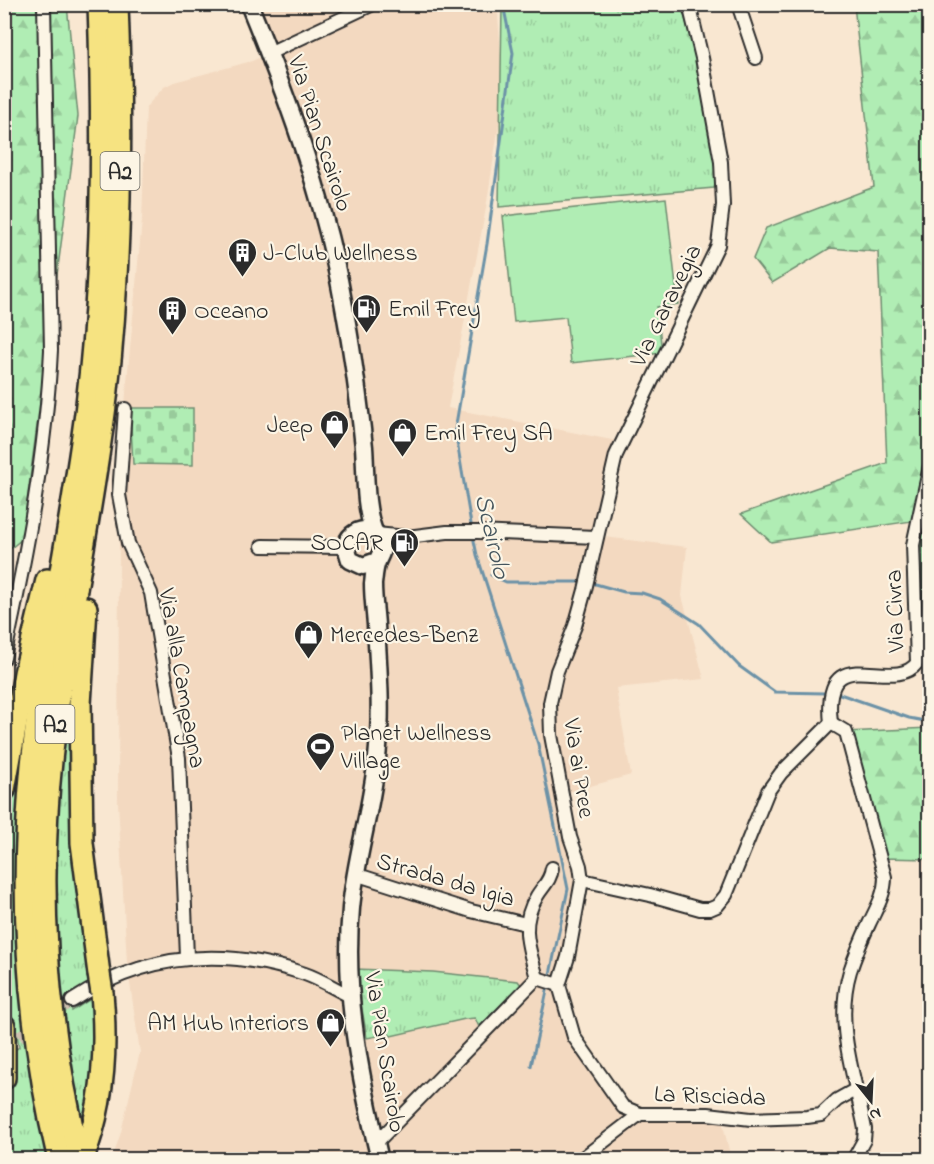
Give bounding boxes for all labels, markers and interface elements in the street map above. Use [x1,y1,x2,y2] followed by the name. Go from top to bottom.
[277,50,360,216] street label: Via Pian Scairolo
[100,152,140,190] road number: A2
[226,236,258,278] building icon: J-Club Wellness
[263,237,418,272] place label: J-Club Wellness
[622,239,712,374] street label: Via Garavegia
[351,292,383,334] fuel station icon: Emil Frey
[388,293,481,329] place label: Emil Frey
[157,294,189,336] building icon: Oceano
[194,295,268,330] place label: Oceano
[318,408,350,450] shop icon: Jeep
[267,409,313,444] place label: Jeep
[387,416,419,458] shop icon: Emil Frey SA
[424,417,553,453] place label: Emil Frey SA
[463,491,520,584] water label: Scairolo
[388,526,420,568] fuel station icon: SOCAR
[311,527,384,562] place label: SOCAR
[878,569,915,654] street label: Via Civra
[147,585,214,771] street label: Via alla Campagna
[293,618,325,660] shop icon: Mercedes-Benz
[330,619,479,654] place label: Mercedes-Benz
[36,705,74,743] road number: A2
[552,715,603,821] street label: Via ai Pree
[340,717,492,780] place label: Planet Wellness Village
[304,730,336,772] sports icon: Planet Wellness Village
[372,845,519,918] street label: Strada da Igia
[353,968,414,1135] street label: Via Pian Scairolo
[314,1006,346,1048] shop icon: AM Hub Interiors
[147,1007,309,1042] place label: AM Hub Interiors
[841,1071,901,1131] north arrow
[653,1078,767,1117] street label: La Risciada
[866,1100,884,1127] text: N

